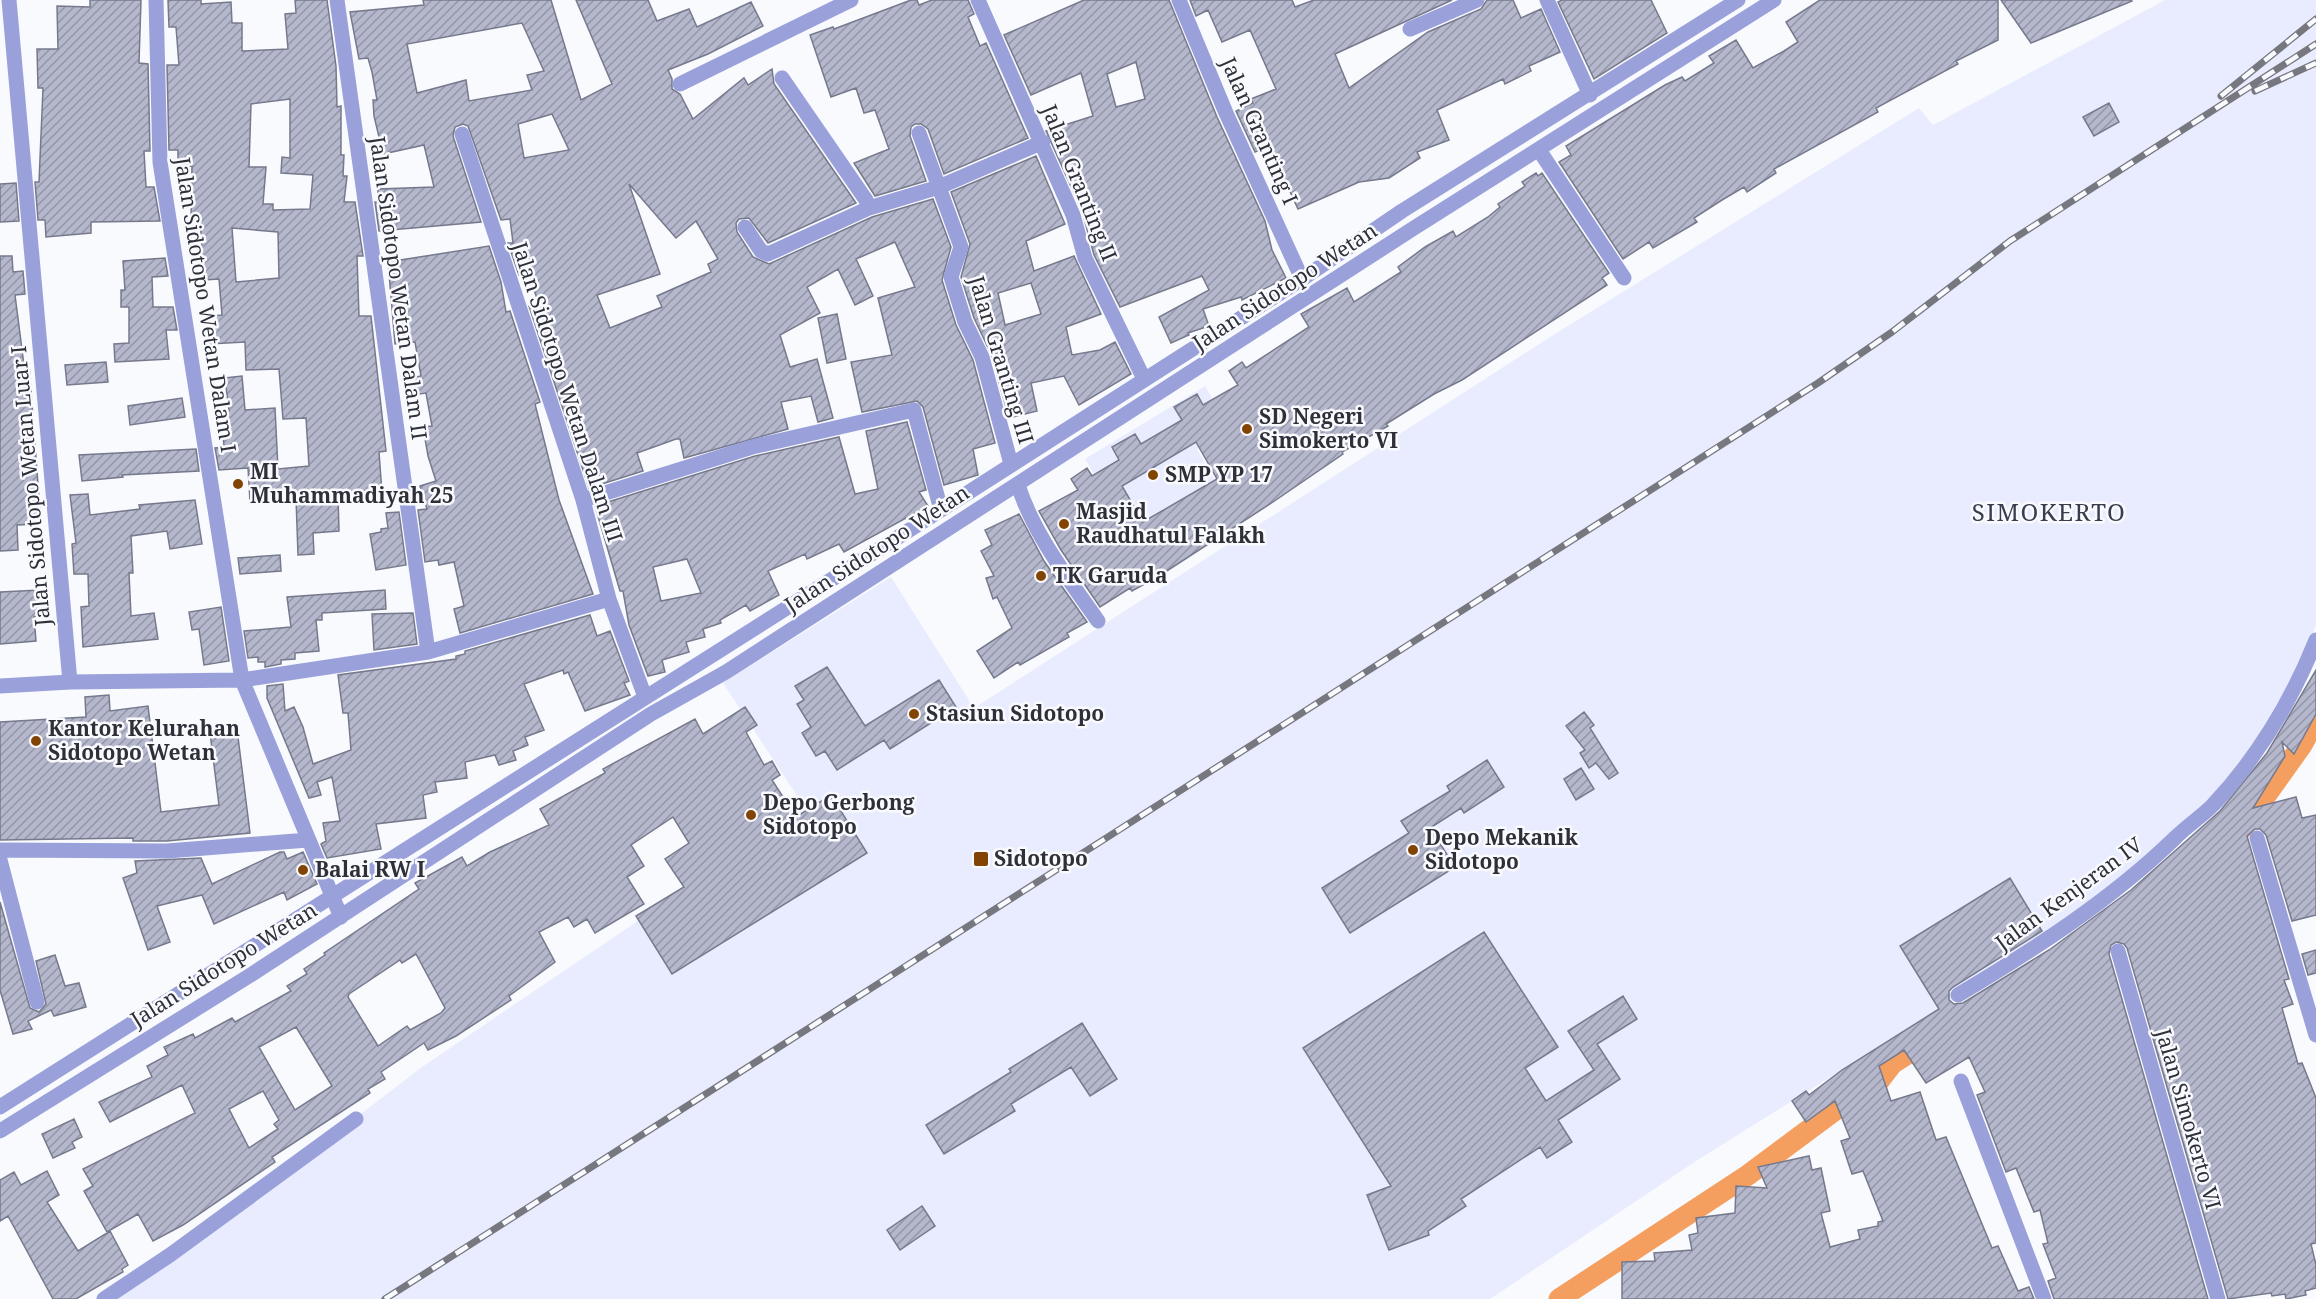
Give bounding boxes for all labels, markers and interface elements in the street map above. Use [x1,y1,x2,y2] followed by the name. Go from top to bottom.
[1214,52,1305,209] street label: Jalan Granting I
[1035,99,1124,265] street label: Jalan Granting II
[364,133,434,441] street label: Jalan Sidotopo Wetan Dalam II
[169,154,243,454] street label: Jalan Sidotopo Wetan Dalam I
[1186,216,1382,357] street label: Jalan Sidotopo Wetan
[506,237,630,545] street label: Jalan Sidotopo Wetan Dalam III
[963,271,1041,447] street label: Jalan Granting III
[4,345,56,628] street label: Jalan Sidotopo Wetan Luar I
[1259,402,1398,454] place label: SD Negeri Simokerto VI
[1240,422,1254,436] marker: SD Negeri Simokerto VI
[250,457,454,509] place label: MI Muhammadiyah 25
[1165,460,1273,488] place label: SMP YP 17
[1146,468,1160,482] marker: SMP YP 17
[231,477,245,491] marker: MI Muhammadiyah 25
[778,478,974,619] street label: Jalan Sidotopo Wetan
[1972,495,2126,528] district label: SIMOKERTO
[1076,497,1265,549] place label: Masjid Raudhatul Falakh
[1057,517,1071,531] marker: Masjid Raudhatul Falakh
[1053,561,1168,589] place label: TK Garuda
[1034,569,1048,583] marker: TK Garuda
[926,699,1104,727] place label: Stasiun Sidotopo
[907,707,921,721] marker: Stasiun Sidotopo
[48,714,240,766] place label: Kantor Kelurahan Sidotopo Wetan
[29,734,43,748] marker: Kantor Kelurahan Sidotopo Wetan
[763,788,915,840] place label: Depo Gerbong Sidotopo
[744,808,758,822] marker: Depo Gerbong Sidotopo
[1425,823,1578,875] place label: Depo Mekanik Sidotopo
[1988,830,2148,957] street label: Jalan Kenjeran IV
[1406,843,1420,857] marker: Depo Mekanik Sidotopo
[994,844,1088,872] place label: Sidotopo
[972,850,990,868] marker: Sidotopo
[315,855,425,883] place label: Balai RW I
[296,863,310,877] marker: Balai RW I
[124,895,322,1033] street label: Jalan Sidotopo Wetan
[2150,1024,2228,1212] street label: Jalan Simokerto VI

